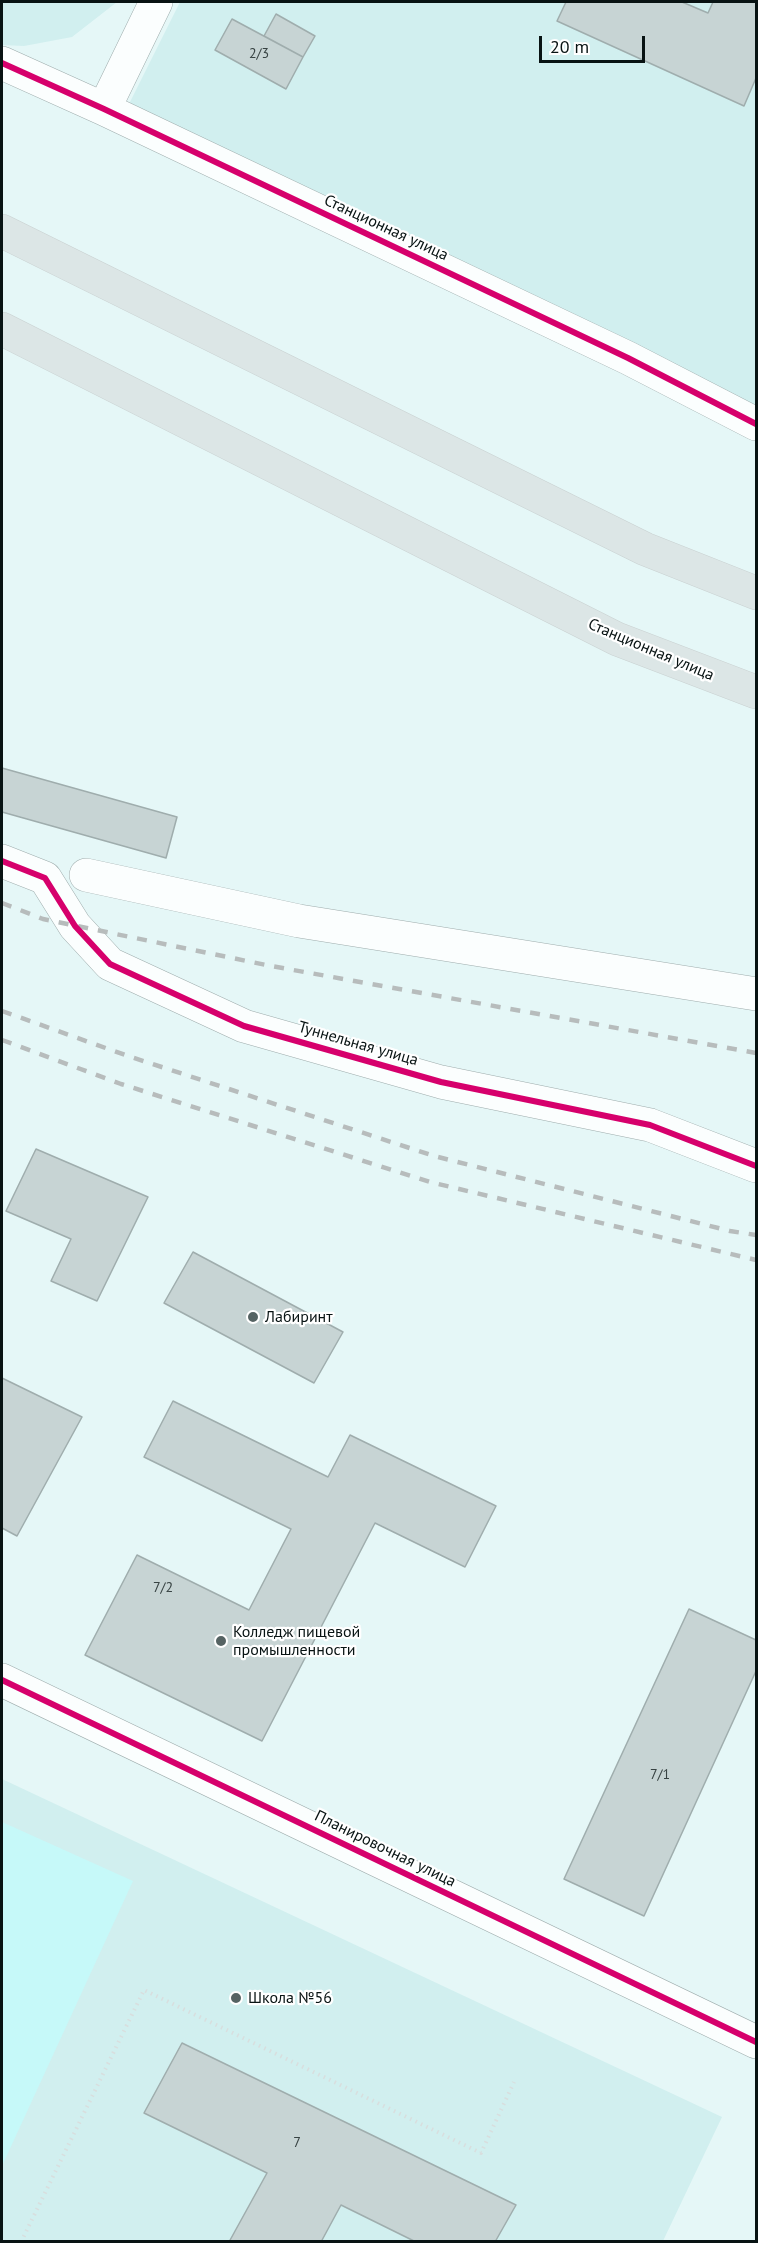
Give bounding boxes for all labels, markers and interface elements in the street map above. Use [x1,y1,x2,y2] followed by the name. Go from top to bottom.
[542,24,648,62] scale bar
[550,35,589,58] text: 20 m
[249,46,269,62] house number: 2/3
[321,191,451,265] street label: Станционная улица
[585,615,717,685] street label: Станционная улица
[296,1018,420,1070] street label: Туннельная улица
[265,1307,333,1327] place label: Лабиринт
[246,1310,260,1324] marker: Лабиринт
[153,1580,173,1596] house number: 7/2
[233,1622,360,1660] place label: Колледж пищевой промышленности
[214,1634,228,1648] marker: Колледж пищевой промышленности
[650,1767,670,1783] house number: 7/1
[311,1806,459,1892] street label: Планировочная улица
[248,1988,332,2008] place label: Школа №56
[229,1991,243,2005] marker: Школа №56
[293,2135,301,2151] house number: 7

